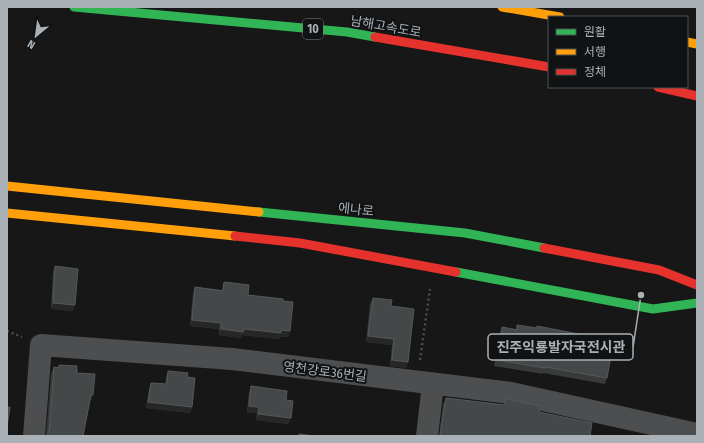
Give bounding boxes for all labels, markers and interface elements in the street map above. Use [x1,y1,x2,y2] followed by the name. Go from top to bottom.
[349,13,423,40] street label: 남해고속도로
[16,16,56,56] north arrow
[548,16,688,88] legend
[303,19,323,39] road number: 10
[584,25,606,39] text: 원활
[25,37,37,52] text: N
[584,45,606,59] text: 서행
[584,65,606,79] text: 정체
[337,200,375,219] street label: 에나로
[488,334,633,360] callout: 진주익룡발자국전시관
[497,339,626,356] text: 진주익룡발자국전시관
[282,359,368,384] street label: 영천강로36번길

